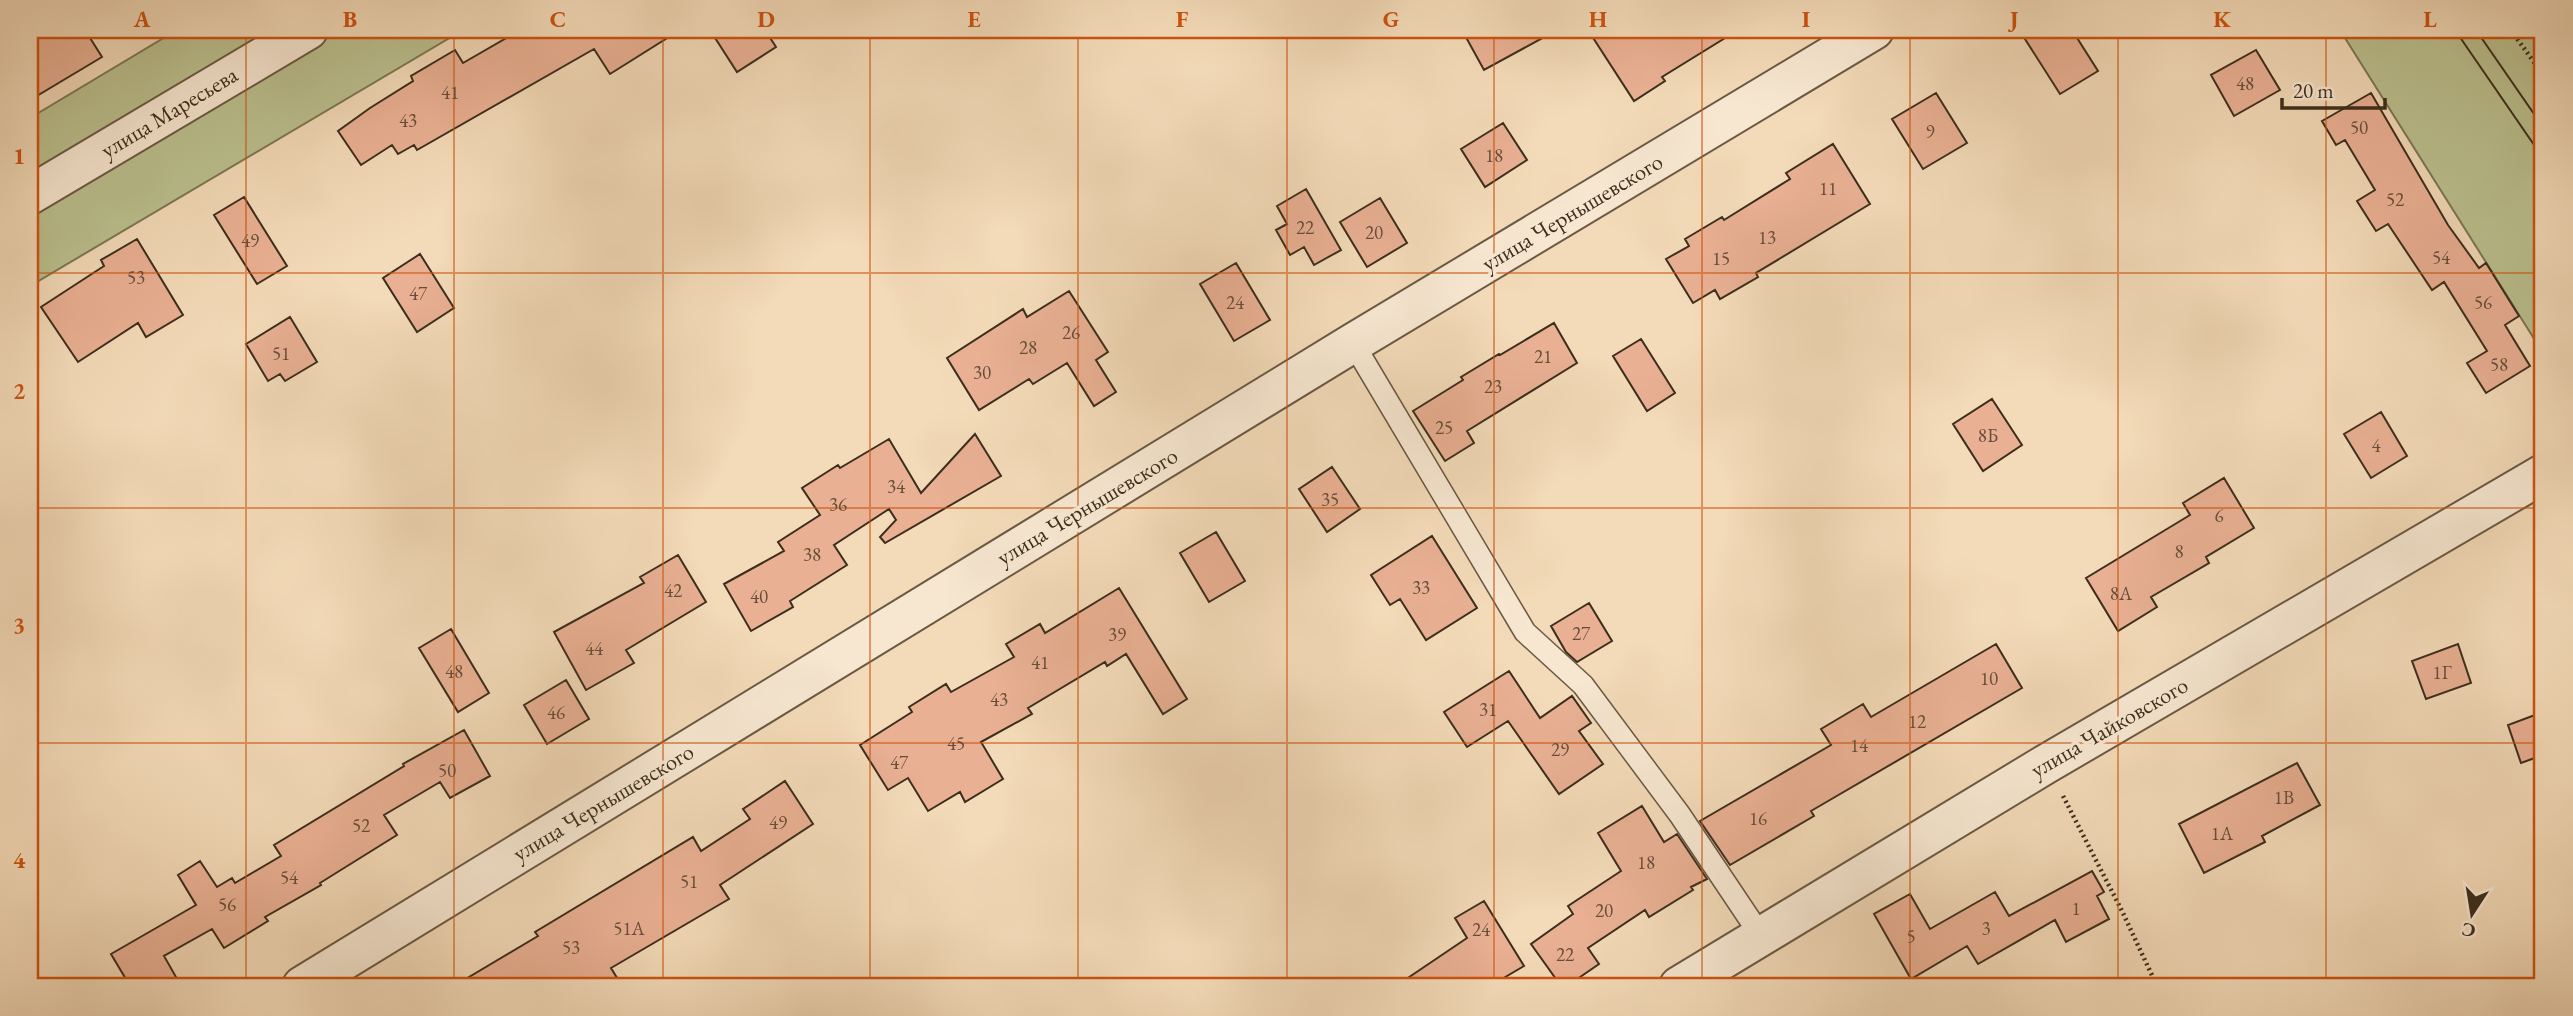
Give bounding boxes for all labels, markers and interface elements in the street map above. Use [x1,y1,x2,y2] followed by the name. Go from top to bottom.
[133,4,151,34] text: A
[343,4,357,34] text: B
[550,4,566,34] text: C
[757,4,775,34] text: D
[967,4,981,34] text: E
[1176,4,1189,34] text: F
[1383,4,1399,34] text: G
[1589,4,1607,34] text: H
[1802,4,1810,34] text: I
[2008,4,2019,34] text: J
[2213,4,2231,34] text: K
[2423,4,2437,34] text: L
[95,59,244,165] street label: улица Маресьева
[2282,66,2386,110] scale bar
[2236,71,2254,96] house number: 48
[2293,77,2334,104] text: 20 m
[441,80,459,105] house number: 41
[399,108,417,133] house number: 43
[2350,115,2368,140] house number: 50
[1925,119,1935,144] house number: 9
[13,141,25,171] text: 1
[1485,143,1503,168] house number: 18
[1476,146,1668,278] street label: улица Чернышевского
[1819,176,1837,201] house number: 11
[2386,187,2404,212] house number: 52
[1296,215,1314,240] house number: 22
[1365,220,1383,245] house number: 20
[1758,225,1776,250] house number: 13
[241,228,259,253] house number: 49
[2432,245,2451,270] house number: 54
[1712,246,1730,271] house number: 15
[127,265,145,290] house number: 53
[409,281,428,306] house number: 47
[1226,290,1245,315] house number: 24
[2474,290,2492,315] house number: 56
[1062,320,1080,345] house number: 26
[1019,335,1037,360] house number: 28
[272,341,290,366] house number: 51
[1534,344,1552,369] house number: 21
[2490,352,2508,377] house number: 58
[973,360,991,385] house number: 30
[1484,374,1502,399] house number: 23
[13,376,25,406] text: 2
[1435,415,1453,440] house number: 25
[1978,423,1998,448] house number: 8Б
[2371,433,2381,458] house number: 4
[991,440,1183,572] street label: улица Чернышевского
[887,474,906,499] house number: 34
[1321,487,1339,512] house number: 35
[829,492,847,517] house number: 36
[2214,503,2224,528] house number: 6
[2174,539,2184,564] house number: 8
[803,542,821,567] house number: 38
[1412,575,1430,600] house number: 33
[664,578,682,603] house number: 42
[2110,581,2133,606] house number: 8А
[750,584,768,609] house number: 40
[13,610,25,640] text: 3
[1572,621,1591,646] house number: 27
[1108,622,1126,647] house number: 39
[585,636,604,661] house number: 44
[1031,650,1049,675] house number: 41
[445,659,463,684] house number: 48
[2433,660,2452,685] house number: 1Г
[1980,666,1998,691] house number: 10
[2025,670,2193,784] street label: улица Чайковского
[990,687,1008,712] house number: 43
[1479,697,1497,722] house number: 31
[547,700,565,725] house number: 46
[1908,709,1926,734] house number: 12
[947,731,965,756] house number: 45
[1850,733,1869,758] house number: 14
[507,736,699,868] street label: улица Чернышевского
[1551,737,1569,762] house number: 29
[890,750,909,775] house number: 47
[438,758,456,783] house number: 50
[2274,785,2294,810] house number: 1В
[1749,806,1767,831] house number: 16
[769,810,787,835] house number: 49
[352,813,370,838] house number: 52
[2211,821,2234,846] house number: 1А
[13,845,26,875] text: 4
[1637,850,1655,875] house number: 18
[280,865,299,890] house number: 54
[680,869,698,894] house number: 51
[2436,880,2506,950] north arrow
[218,892,236,917] house number: 56
[2071,896,2081,921] house number: 1
[1595,898,1613,923] house number: 20
[613,916,646,941] house number: 51А
[1981,916,1991,941] house number: 3
[1472,917,1491,942] house number: 24
[2459,917,2478,944] text: С
[1906,924,1916,949] house number: 5
[562,935,580,960] house number: 53
[1556,942,1574,967] house number: 22

